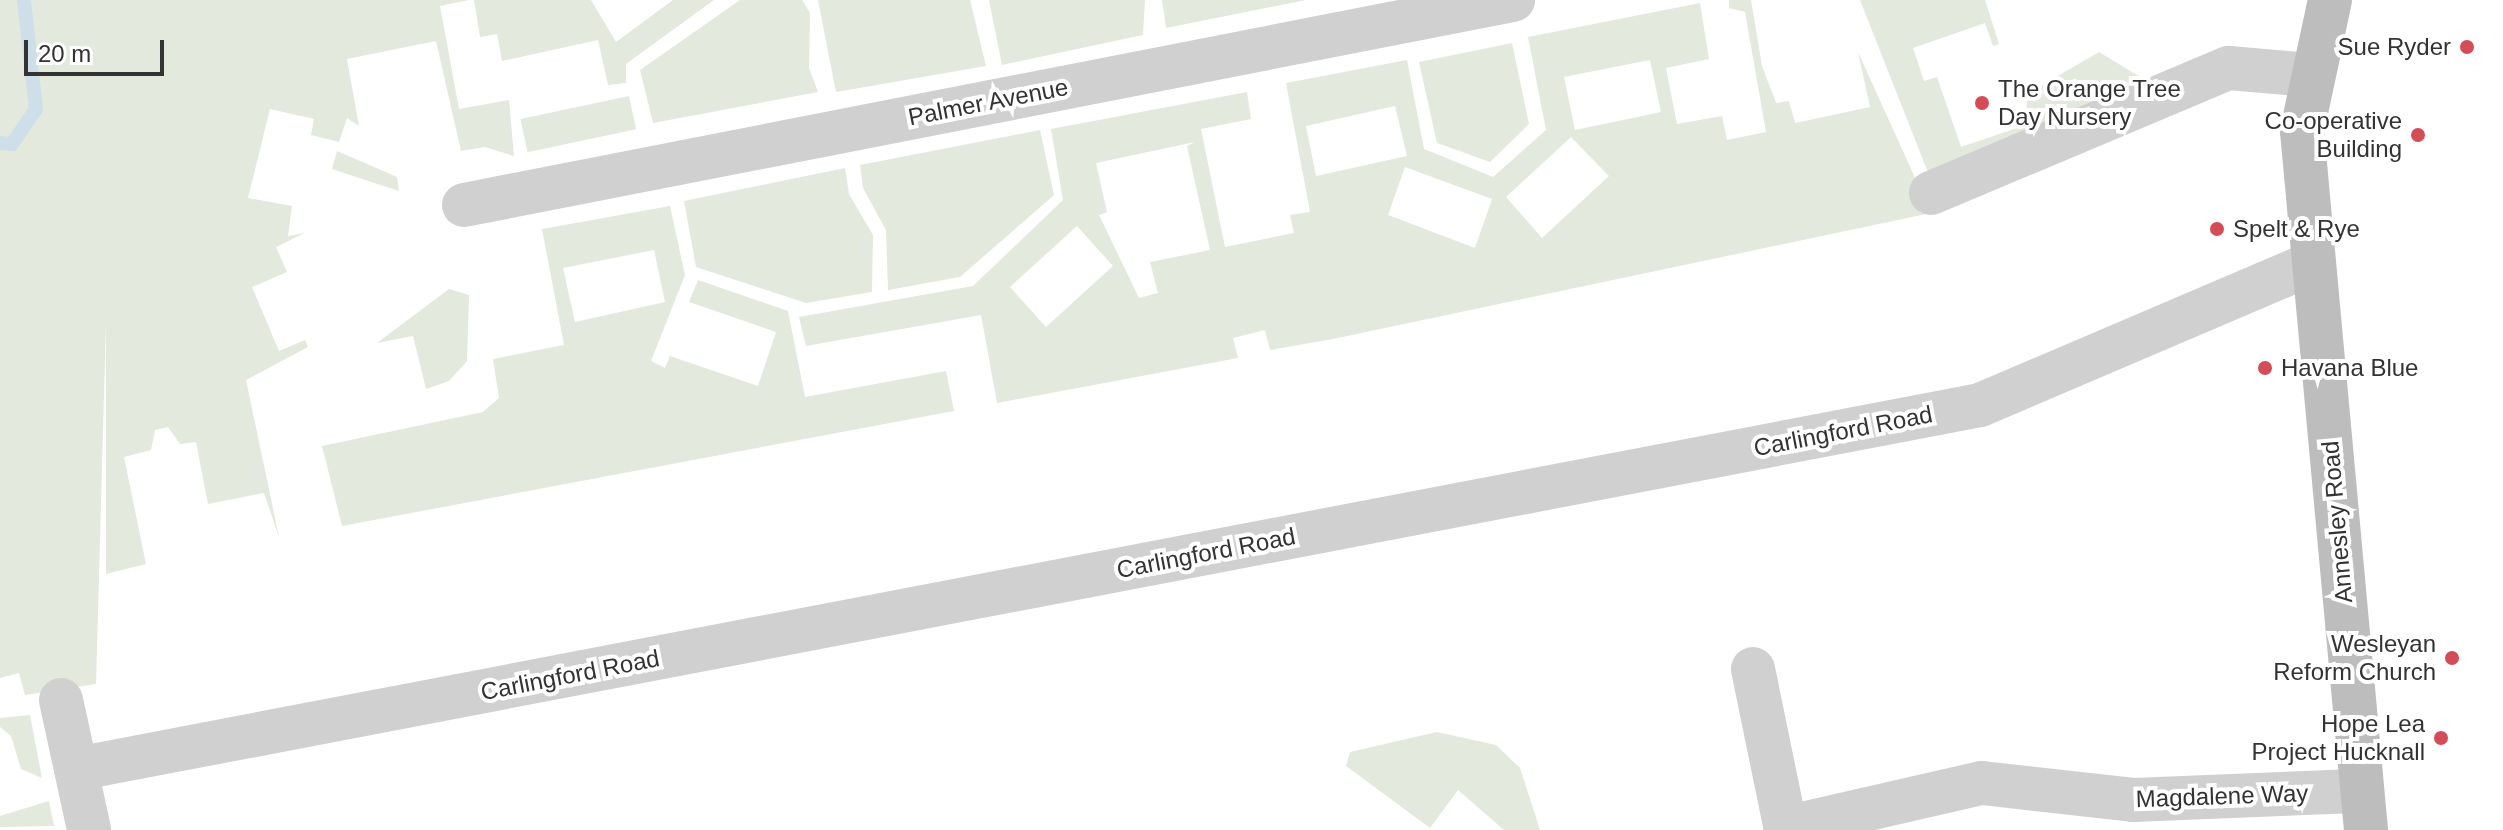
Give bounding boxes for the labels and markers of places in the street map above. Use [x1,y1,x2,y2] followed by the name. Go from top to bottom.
[2338,33,2451,61] place label: Sue Ryder
[2458,38,2476,56] marker: Sue Ryder
[1998,75,2181,131] place label: The Orange Tree Day Nursery
[1973,94,1991,112] marker: The Orange Tree Day Nursery
[2265,107,2402,163] place label: Co-operative Building
[2409,126,2427,144] marker: Co-operative Building
[2233,215,2360,243] place label: Spelt & Rye
[2208,220,2226,238] marker: Spelt & Rye
[2281,354,2418,382] place label: Havana Blue
[2256,359,2274,377] marker: Havana Blue
[2273,630,2436,686] place label: Wesleyan Reform Church
[2443,649,2461,667] marker: Wesleyan Reform Church
[2252,710,2425,766] place label: Hope Lea Project Hucknall
[2432,729,2450,747] marker: Hope Lea Project Hucknall

